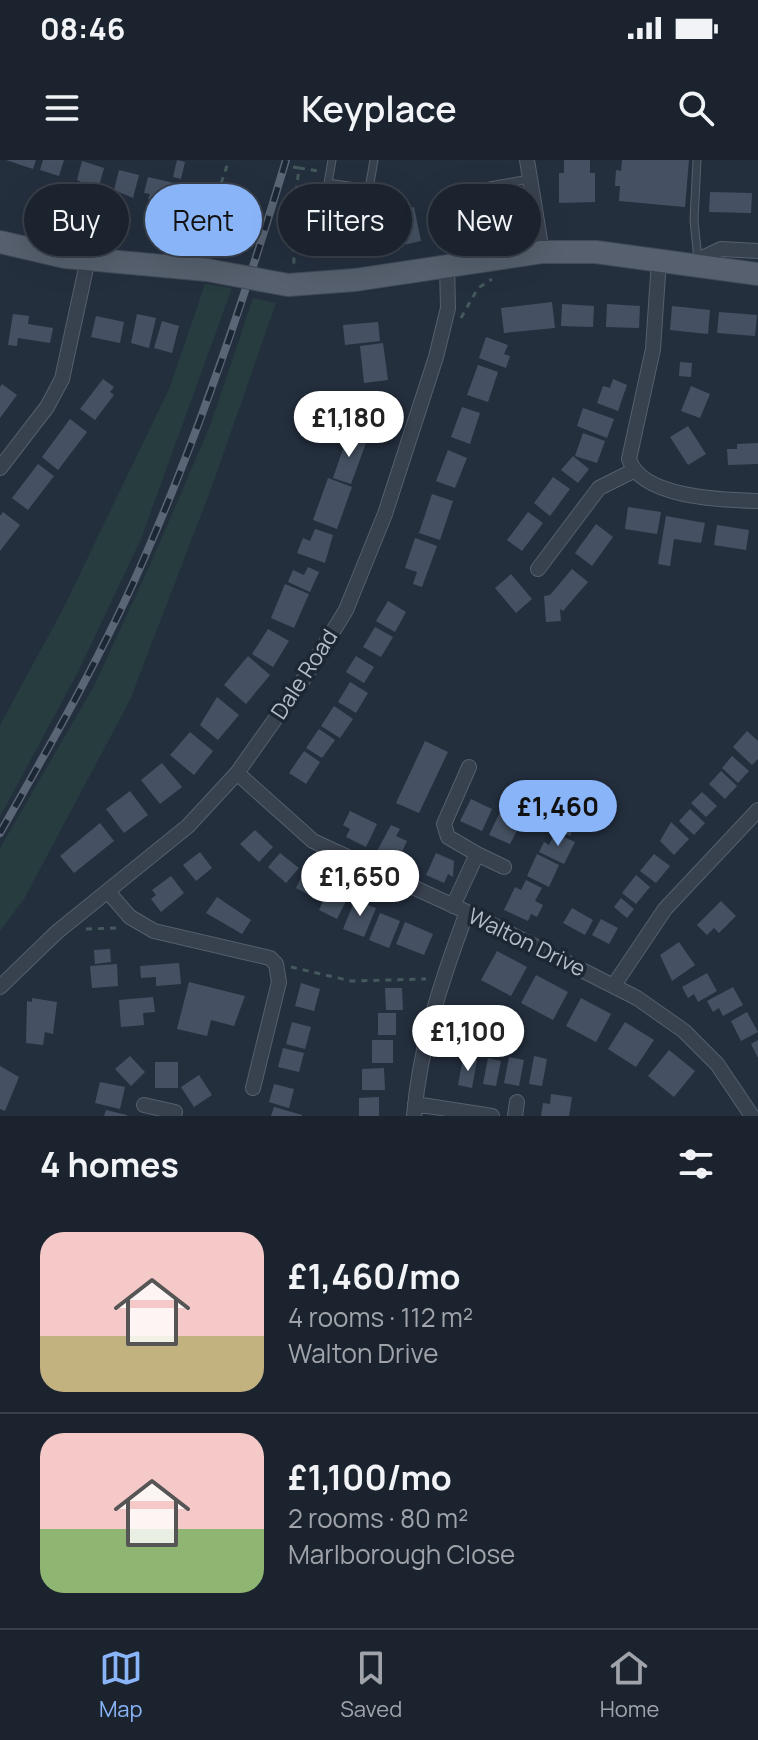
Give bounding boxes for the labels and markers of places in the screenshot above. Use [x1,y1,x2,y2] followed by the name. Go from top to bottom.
[284,391,414,459] pin: £1,180
[493,780,623,848] pin: £1,460
[295,850,425,918] pin: £1,650
[403,1005,533,1073] pin: £1,100

